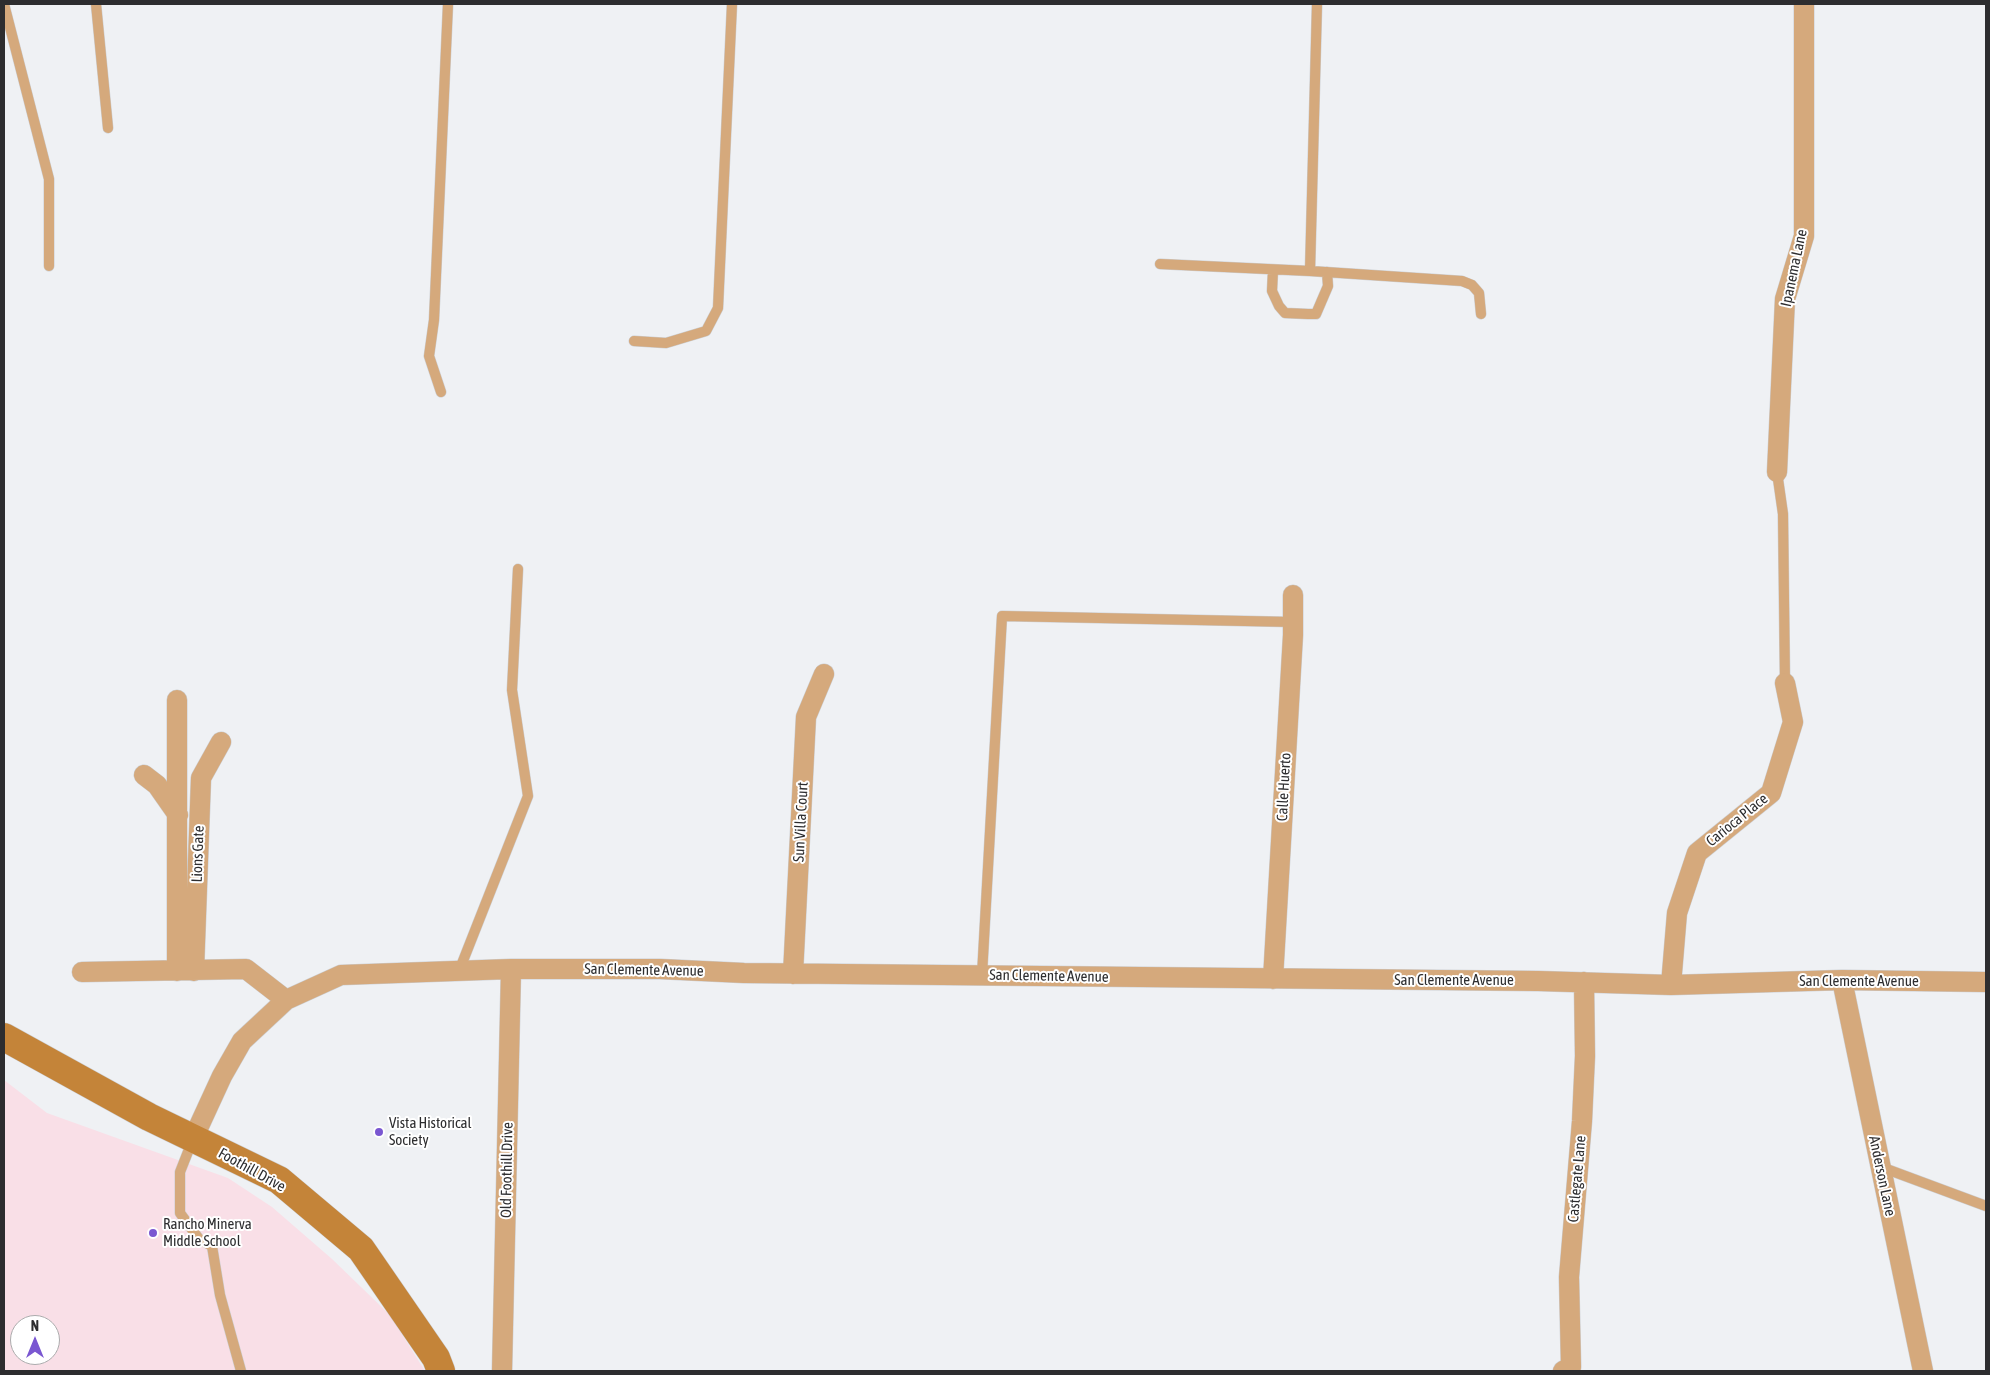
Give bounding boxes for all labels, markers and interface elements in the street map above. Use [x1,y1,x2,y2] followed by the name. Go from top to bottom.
[1777,228,1811,308] street label: Ipanema Lane
[1273,752,1295,822] street label: Calle Huerto
[790,781,812,863] street label: Sun Villa Court
[1703,790,1771,850] street label: Carioca Place
[188,825,208,883] street label: Lions Gate
[584,960,704,980] street label: San Clemente Avenue
[989,966,1109,986] street label: San Clemente Avenue
[1394,971,1514,989] street label: San Clemente Avenue
[1799,972,1919,990] street label: San Clemente Avenue
[389,1114,471,1149] place label: Vista Historical Society
[497,1122,517,1218] street label: Old Foothill Drive
[373,1126,385,1138] marker: Vista Historical Society
[1865,1134,1899,1218] street label: Anderson Lane
[1564,1135,1590,1223] street label: Castlegate Lane
[215,1144,289,1196] street label: Foothill Drive
[163,1215,252,1250] place label: Rancho Minerva Middle School
[147,1227,159,1239] marker: Rancho Minerva Middle School
[10,1315,60,1365] north arrow
[31,1318,39,1334] text: N

